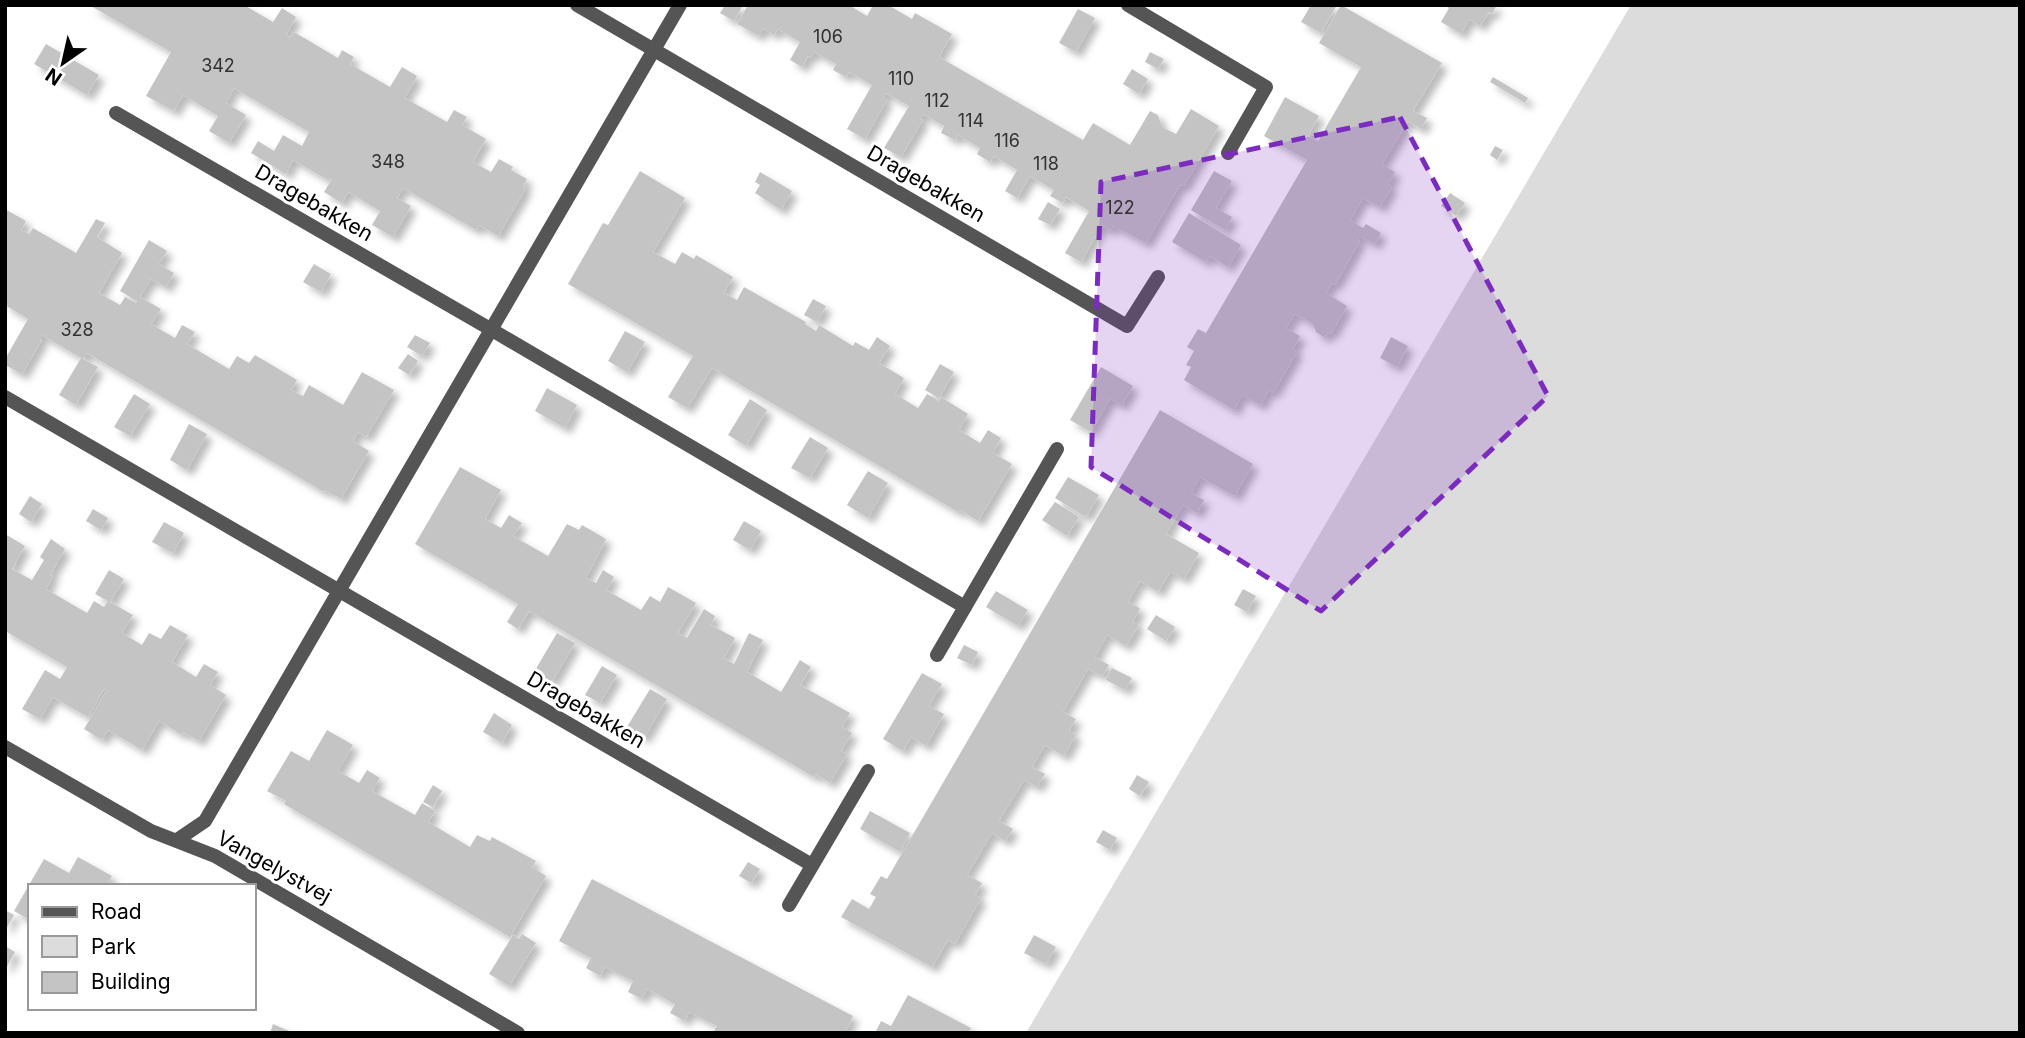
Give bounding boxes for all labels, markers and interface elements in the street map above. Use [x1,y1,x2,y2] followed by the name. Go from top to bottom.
[813,26,843,47] house number: 106
[28,28,98,98] north arrow
[201,55,235,76] house number: 342
[41,63,66,90] text: N
[888,68,914,89] house number: 110
[924,90,950,111] house number: 112
[958,110,984,131] house number: 114
[994,130,1020,151] house number: 116
[863,140,990,227] street label: Dragebakken
[371,151,405,172] house number: 348
[1033,153,1059,174] house number: 118
[251,159,378,246] street label: Dragebakken
[1105,197,1135,218] house number: 122
[60,319,94,340] house number: 328
[523,666,650,753] street label: Dragebakken
[213,825,336,908] street label: Vangelystvej
[28,884,256,1010] legend
[91,899,142,924] text: Road
[91,934,136,959] text: Park
[91,969,171,994] text: Building

